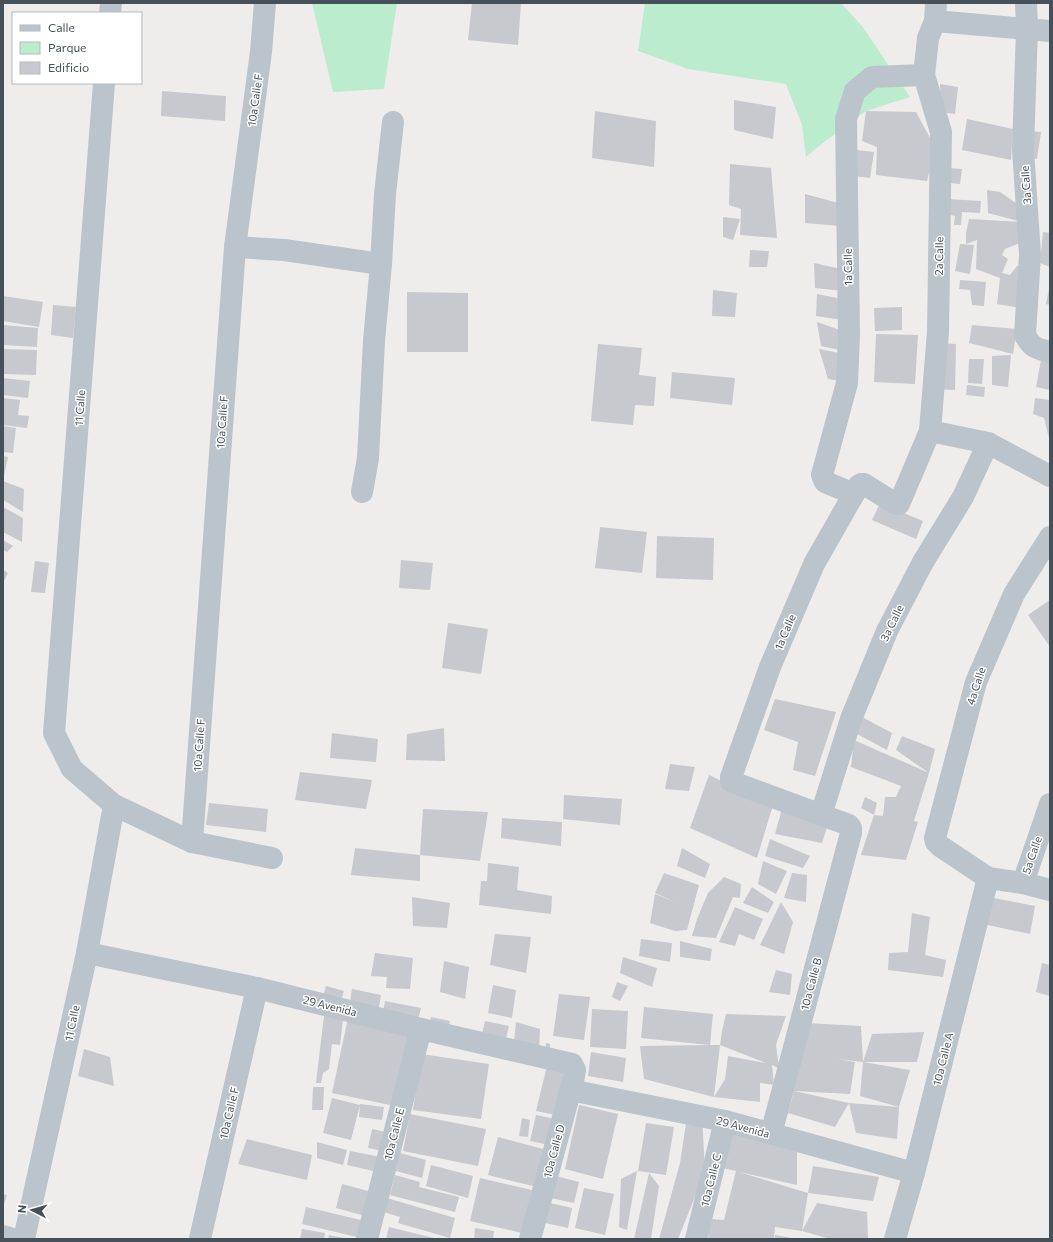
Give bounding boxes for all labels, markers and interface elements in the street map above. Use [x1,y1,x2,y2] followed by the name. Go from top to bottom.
[12,12,142,84] legend
[48,20,75,34] text: Calle
[48,40,86,54] text: Parque
[48,60,89,74] text: Edificio
[244,73,265,127] street label: 10a Calle F
[1018,165,1033,205] street label: 3a Calle
[932,236,945,275] street label: 2a Calle
[841,248,854,286] street label: 1a Calle
[72,389,87,426] street label: 11 Calle
[213,395,230,449] street label: 10a Calle F
[877,602,906,643] street label: 3a Calle
[771,612,798,651] street label: 1a Calle
[963,665,988,706] street label: 4a Calle
[190,718,207,772] street label: 10a Calle F
[1019,834,1044,875] street label: 5a Calle
[797,956,824,1011] street label: 10a Calle B
[302,993,358,1018] street label: 29 Avenida
[61,1004,82,1042] street label: 11 Calle
[930,1031,955,1087] street label: 10a Calle A
[216,1086,241,1140] street label: 10a Calle F
[381,1107,406,1161] street label: 10a Calle E
[715,1113,771,1140] street label: 29 Avenida
[540,1123,567,1179] street label: 10a Calle D
[698,1152,723,1208] street label: 10a Calle C
[12,1190,52,1230] north arrow
[15,1204,28,1214] text: N

